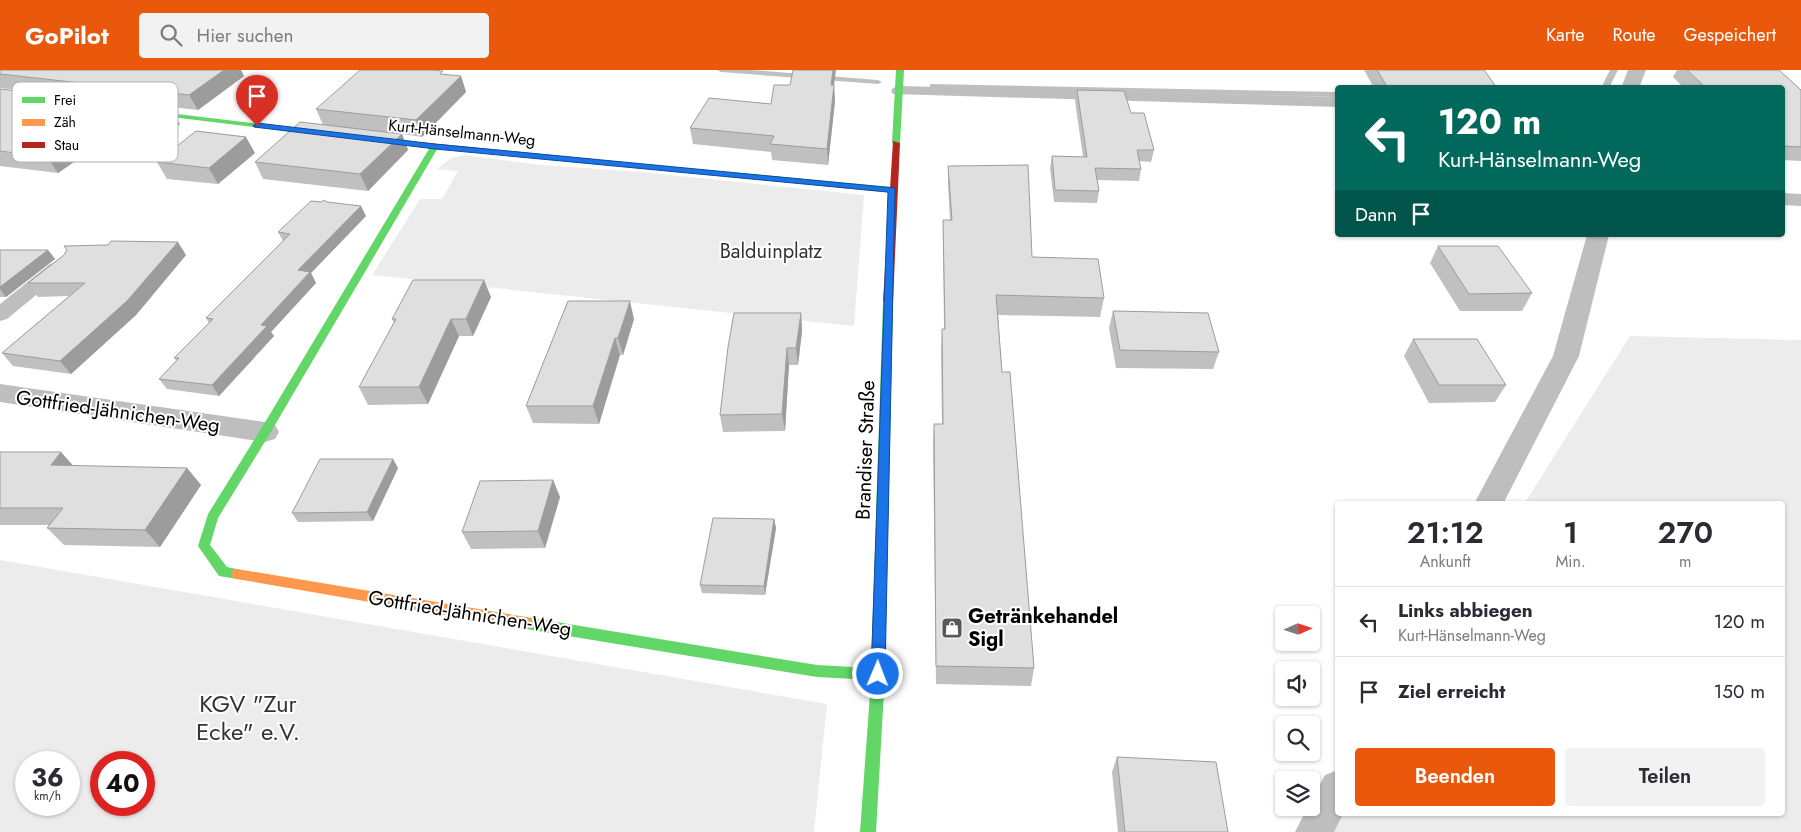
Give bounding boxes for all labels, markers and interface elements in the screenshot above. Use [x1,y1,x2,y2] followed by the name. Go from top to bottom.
[139,13,489,58] search box
[25,18,109,53] text: GoPilot
[157,21,185,49] icon: search
[197,22,294,49] text: Hier suchen
[1546,22,1585,48] text: Karte
[1613,22,1655,48] text: Route
[1683,22,1776,48] text: Gespeichert
[236,75,278,126] pin
[12,82,178,162] legend
[243,82,271,110] icon: arrive
[54,90,76,110] text: Frei
[1438,97,1541,147] text: 120 m
[1355,105,1420,170] icon: left
[54,112,76,132] text: Zäh
[387,113,537,152] street label: Kurt-Hänselmann-Weg
[54,135,79,155] text: Stau
[1438,143,1641,175] text: Kurt-Hänselmann-Weg
[1407,200,1435,228] icon: arrive
[1355,201,1397,228] text: Dann
[720,237,822,266] park label: Balduinplatz
[849,380,882,520] street label: Brandiser Straße
[14,383,222,440] street label: Gottfried-Jähnichen-Weg
[1407,511,1484,554] text: 21:12
[1563,511,1578,554] text: 1
[1658,511,1713,554] text: 270
[1420,550,1471,573] text: Ankunft
[1555,550,1586,573] text: Min.
[1679,550,1692,573] text: m
[366,583,574,644] street label: Gottfried-Jähnichen-Weg
[1398,597,1533,624] text: Links abbiegen
[968,602,1118,654] place label: Getränkehandel Sigl
[1275,606,1320,651] north arrow
[1275,606,1320,816] map controls
[1355,608,1383,636] icon: left
[1714,608,1765,635] text: 120 m
[940,616,964,640] shop icon: Getränkehandel Sigl
[1398,624,1546,647] text: Kurt-Hänselmann-Weg
[851,647,903,699] position arrow
[1275,661,1320,706] button: sound
[1355,678,1383,706] icon: arrive
[1398,678,1505,705] text: Ziel erreicht
[1714,678,1765,705] text: 150 m
[196,686,300,749] park label: KGV "Zur Ecke" e.V.
[1275,716,1320,761] button: search
[1355,748,1555,806] button: Beenden
[1565,748,1765,806] button: Teilen
[90,751,155,816] speed limit sign: 40
[31,759,64,795] text: 36
[1275,771,1320,816] button: layers
[34,787,61,805] text: km/h

